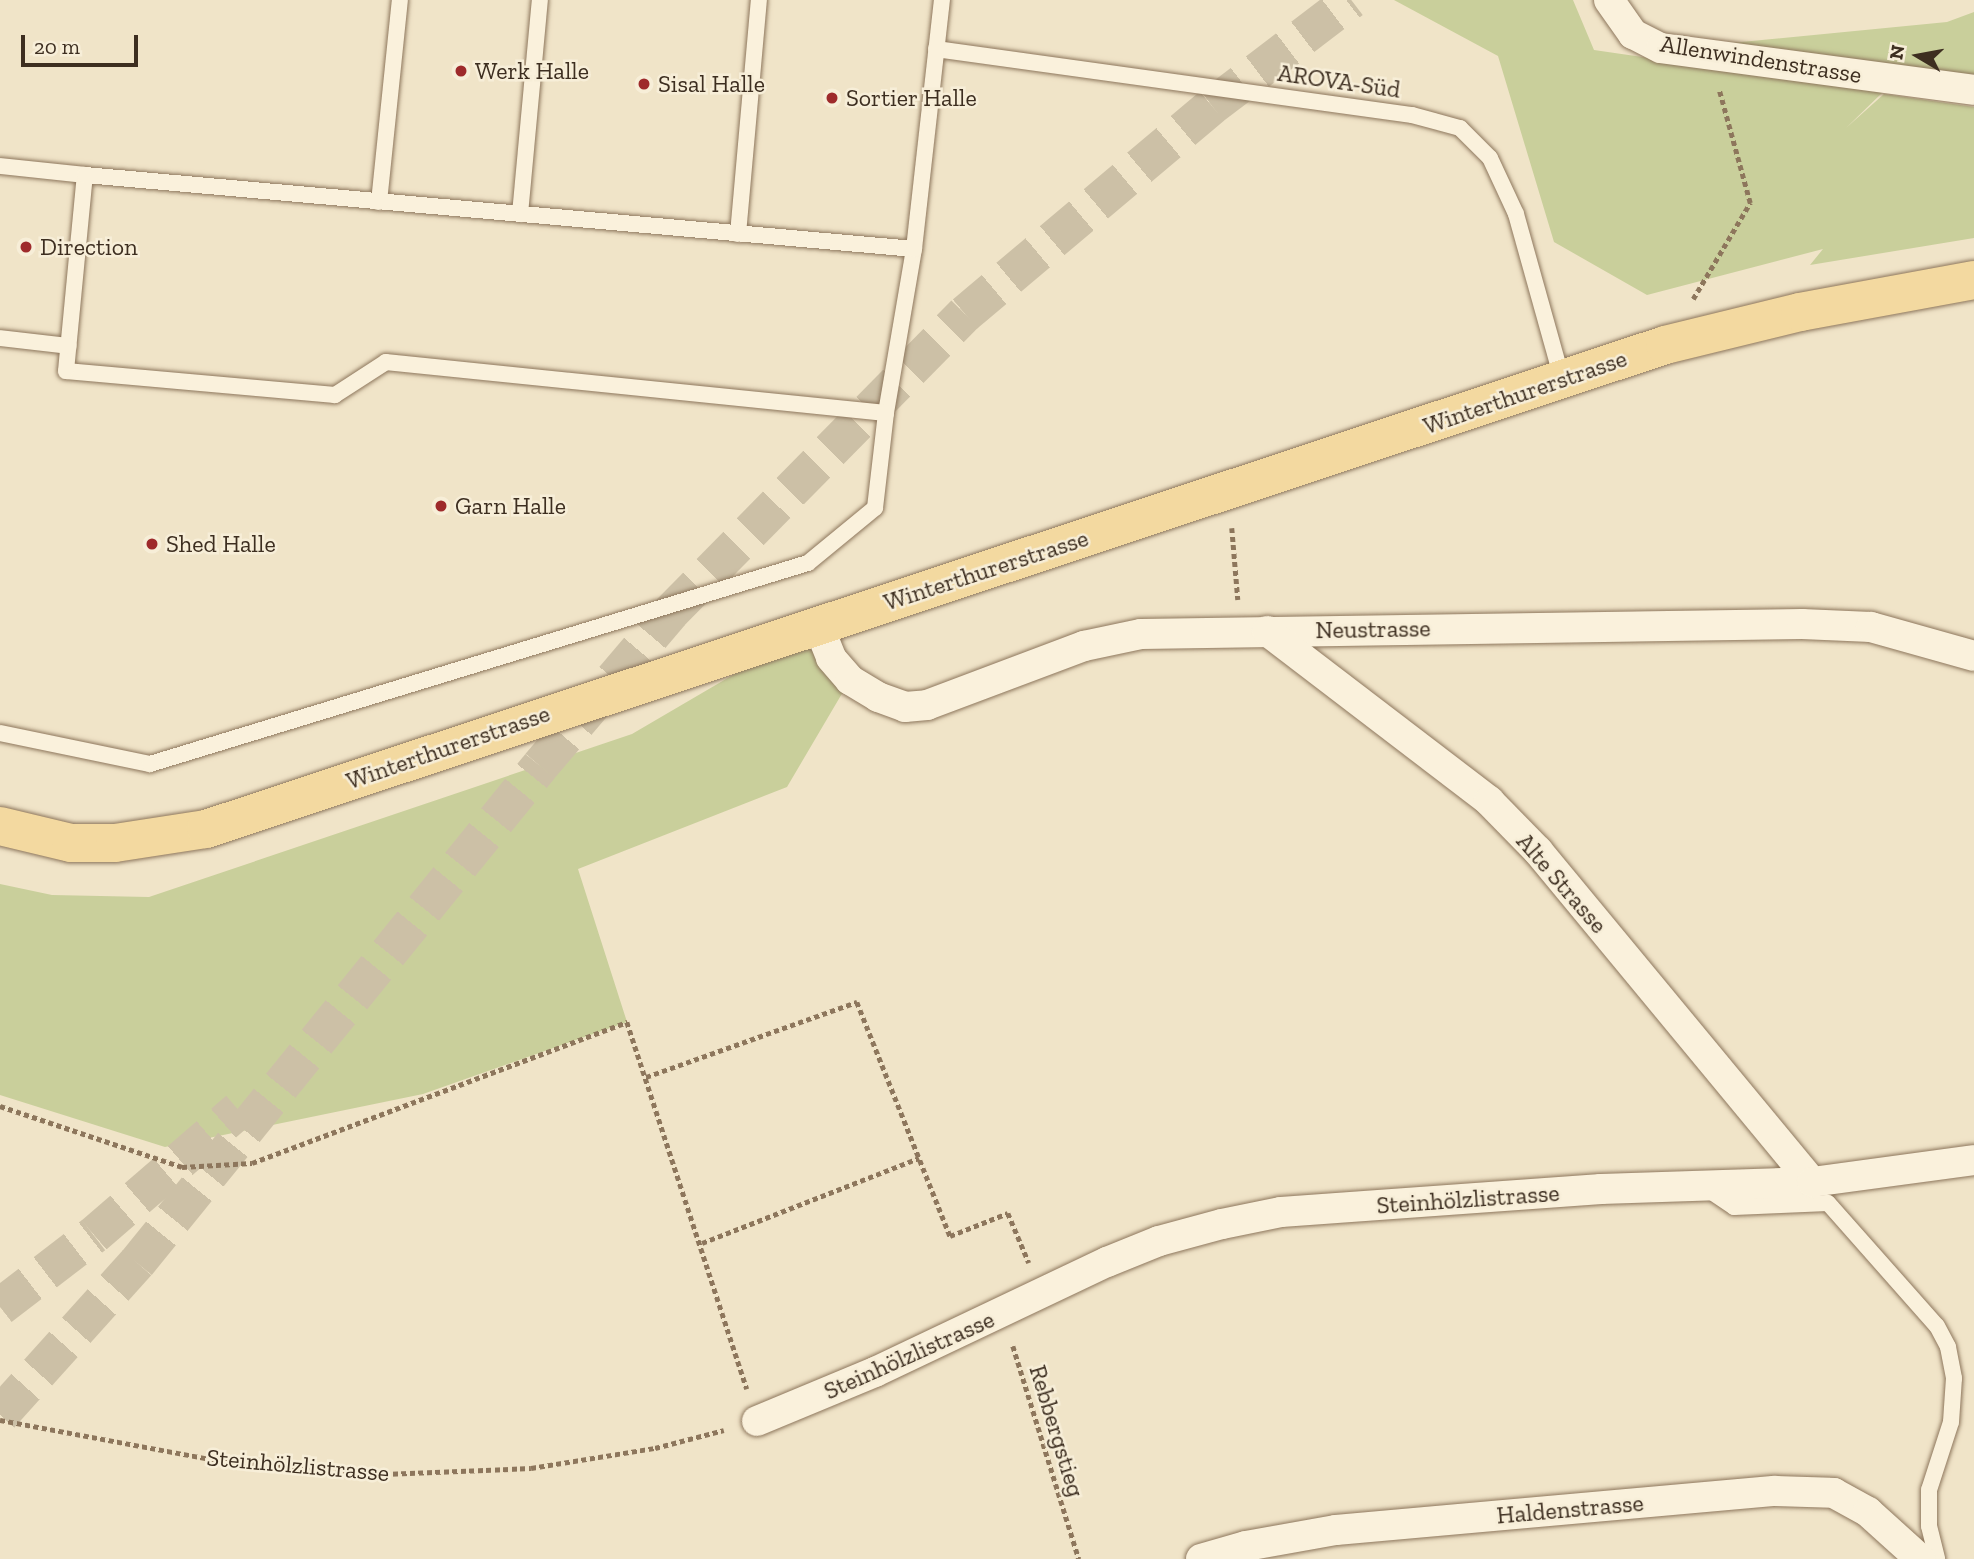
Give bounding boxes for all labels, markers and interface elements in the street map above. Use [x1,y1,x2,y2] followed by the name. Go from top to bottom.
[24,21,142,65] scale bar
[1883,21,1953,91] north arrow
[1658,29,1864,89] street label: Allenwindenstrasse
[34,34,80,59] text: 20 m
[1884,43,1909,61] text: N
[475,57,589,85] place label: Werk Halle
[1276,58,1402,104] street label: AROVA-Süd
[453,63,469,79] marker: Werk Halle
[658,70,765,98] place label: Sisal Halle
[636,76,652,92] marker: Sisal Halle
[846,84,977,112] place label: Sortier Halle
[824,90,840,106] marker: Sortier Halle
[40,233,138,261] place label: Direction
[18,239,34,255] marker: Direction
[1419,344,1631,440] street label: Winterthurerstrasse
[455,492,566,520] place label: Garn Halle
[433,498,449,514] marker: Garn Halle
[880,523,1092,617] street label: Winterthurerstrasse
[166,530,276,558] place label: Shed Halle
[144,536,160,552] marker: Shed Halle
[1315,614,1431,644] street label: Neustrasse
[342,699,554,795] street label: Winterthurerstrasse
[1511,827,1613,939] street label: Alte Strasse
[1376,1178,1560,1220] street label: Steinhölzlistrasse
[819,1305,999,1405] street label: Steinhölzlistrasse
[1023,1362,1091,1500] street label: Rebbergstieg
[205,1443,391,1487] street label: Steinhölzlistrasse
[1495,1488,1645,1530] street label: Haldenstrasse

